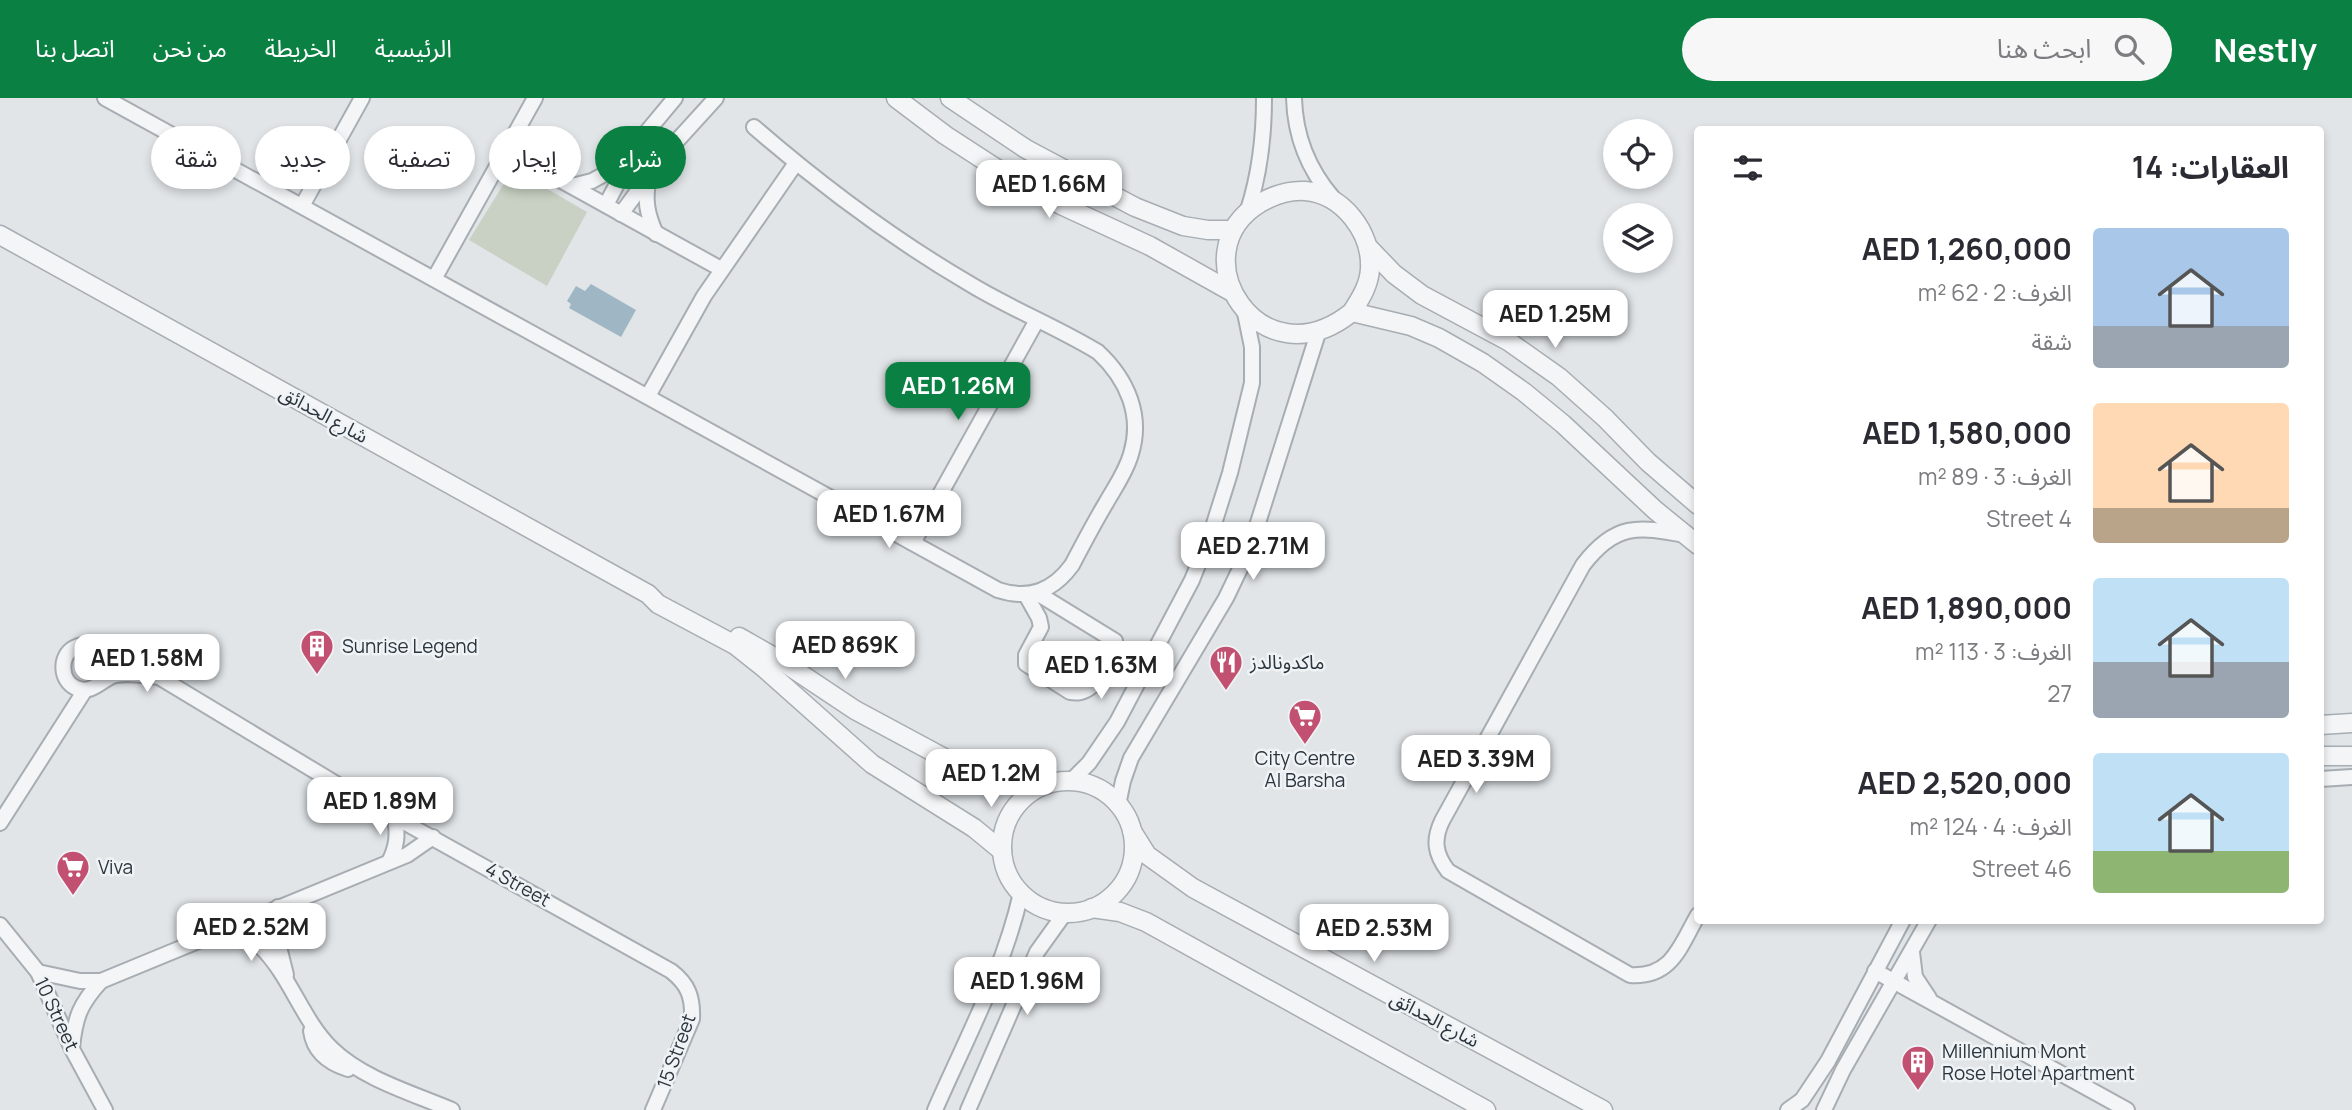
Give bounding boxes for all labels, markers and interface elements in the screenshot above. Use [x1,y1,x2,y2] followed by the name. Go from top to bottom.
[1682,18,2172,81] search box
[2214,27,2317,72] text: Nestly
[1997,30,2092,66] text: ابحث هنا
[2110,30,2148,68] icon: search
[35,31,115,64] text: اتصل بنا
[153,31,227,64] text: من نحن
[265,31,337,64] text: الخريطة
[375,31,452,64] text: الرئيسية
[1603,119,1673,273] map controls
[1603,119,1673,189] button: locate
[151,126,241,189] chip: شقة
[255,126,350,189] chip: جديد
[364,126,475,189] chip: تصفية
[489,126,581,189] chip: إيجار
[595,126,686,189] chip: شراء
[2132,146,2289,187] text: العقارات: 14
[1729,149,1767,187] icon: filters
[969,160,1129,220] pin: AED 1.66M
[992,167,1106,199] text: AED 1.66M
[1603,203,1673,273] button: layers
[1862,228,2072,269] text: AED 1,260,000
[2149,256,2233,340] icon: home
[1918,276,2072,308] text: الغرف: 2 · 62 m²
[1475,290,1635,350] pin: AED 1.25M
[1499,297,1611,329] text: AED 1.25M
[2031,325,2072,357] text: شقة
[878,362,1038,422] pin: AED 1.26M
[901,369,1015,401] text: AED 1.26M
[275,379,373,450] street label: شارع الحدائق
[1862,412,2072,453] text: AED 1,580,000
[2149,431,2233,515] icon: home
[1918,460,2072,492] text: الغرف: 3 · 89 m²
[809,490,969,550] pin: AED 1.67M
[833,497,945,529] text: AED 1.67M
[1986,502,2072,534] text: 4 Street
[1173,522,1333,582] pin: AED 2.71M
[1197,529,1309,561] text: AED 2.71M
[1861,587,2072,628] text: AED 1,890,000
[2149,606,2233,690] icon: home
[773,622,917,681] pin: AED 869K
[298,627,336,676] building icon: Sunrise Legend
[792,628,898,660] text: AED 869K
[342,633,478,659] place label: Sunrise Legend
[67,634,227,694] pin: AED 1.58M
[1915,635,2072,667] text: الغرف: 3 · 113 m²
[91,641,203,673] text: AED 1.58M
[1021,642,1181,701] pin: AED 1.63M
[1207,643,1245,692] restaurant icon: ماكدونالدز
[1044,648,1158,680] text: AED 1.63M
[1249,649,1325,675] place label: ماكدونالدز
[2047,677,2072,709] text: 27
[1286,697,1324,746] supermarket icon: City Centre Al Barsha
[1396,736,1556,795] pin: AED 3.39M
[1417,742,1535,774] text: AED 3.39M
[1255,745,1355,793] place label: City Centre Al Barsha
[919,750,1063,809] pin: AED 1.2M
[941,756,1041,788] text: AED 1.2M
[1858,762,2072,803] text: AED 2,520,000
[300,778,460,837] pin: AED 1.89M
[2149,781,2233,865] icon: home
[323,784,437,816] text: AED 1.89M
[1910,810,2072,842] text: الغرف: 4 · 124 m²
[54,848,92,897] supermarket icon: Viva
[1972,852,2072,884] text: 46 Street
[98,854,133,880] place label: Viva
[481,855,555,913] street label: 4 Street
[171,904,331,963] pin: AED 2.52M
[1294,904,1454,964] pin: AED 2.53M
[193,910,309,942] text: AED 2.52M
[1316,911,1432,943] text: AED 2.53M
[947,958,1107,1017] pin: AED 1.96M
[970,964,1084,996] text: AED 1.96M
[29,973,85,1055] street label: 10 Street
[1385,985,1484,1054] street label: شارع الحدائق
[650,1010,702,1092] street label: 15 Street
[1942,1038,2135,1086] place label: Millennium Mont Rose Hotel Apartment
[1899,1043,1937,1092] building icon: Millennium Mont Rose Hotel Apartment

